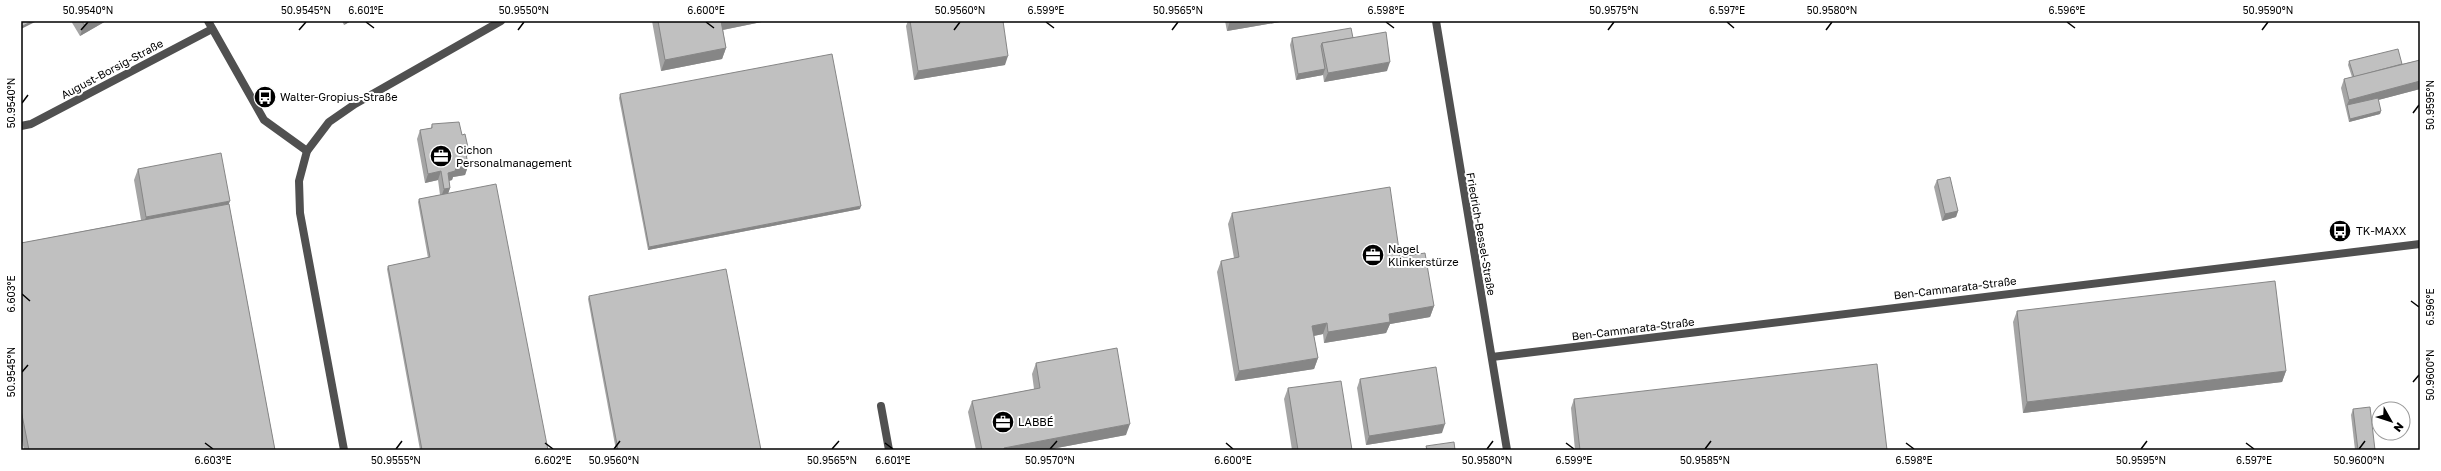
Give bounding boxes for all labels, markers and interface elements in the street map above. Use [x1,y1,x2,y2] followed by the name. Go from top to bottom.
[63,4,113,16] text: 50.9540°N
[281,4,331,16] text: 50.9545°N
[348,4,384,16] text: 6.601°E
[499,4,549,16] text: 50.9550°N
[687,4,725,16] text: 6.600°E
[935,4,985,16] text: 50.9560°N
[1028,4,1064,16] text: 6.599°E
[1153,4,1203,16] text: 50.9565°N
[1368,4,1405,16] text: 6.598°E
[1589,4,1639,16] text: 50.9575°N
[1709,4,1745,16] text: 6.597°E
[1807,4,1857,16] text: 50.9580°N
[2049,4,2085,16] text: 6.596°E
[2243,4,2293,16] text: 50.9590°N
[58,36,165,101] street label: August-Borsig-Straße
[5,78,17,128] text: 50.9540°N
[2424,80,2436,130] text: 50.9595°N
[252,84,278,110] bus stop icon: Walter-Gropius-Straße
[280,90,398,103] place label: Walter-Gropius-Straße
[428,143,454,169] office icon: Cichon Personalmanagement
[456,143,572,169] place label: Cichon Personalmanagement
[1464,171,1499,296] street label: Friedrich-Bessel-Straße
[2327,218,2353,244] bus stop icon: TK-MAXX
[2356,224,2406,237] place label: TK-MAXX
[1360,242,1386,268] office icon: Nagel Klinkerstürze
[1388,242,1459,268] place label: Nagel Klinkerstürze
[1893,274,2017,301] street label: Ben-Cammarata-Straße
[5,275,17,313] text: 6.603°E
[2424,289,2436,325] text: 6.596°E
[1571,315,1695,342] street label: Ben-Cammarata-Straße
[5,347,17,397] text: 50.9545°N
[2424,350,2436,401] text: 50.9600°N
[2371,401,2411,441] north arrow
[990,409,1016,435] office icon: LABBÉ
[1018,415,1054,428] place label: LABBÉ
[2391,420,2407,435] text: N
[194,454,232,466] text: 6.603°E
[371,454,421,466] text: 50.9555°N
[534,454,572,466] text: 6.602°E
[589,454,639,466] text: 50.9560°N
[807,454,857,466] text: 50.9565°N
[875,454,911,466] text: 6.601°E
[1025,454,1075,466] text: 50.9570°N
[1214,454,1252,466] text: 6.600°E
[1462,454,1512,466] text: 50.9580°N
[1556,454,1592,466] text: 6.599°E
[1680,454,1730,466] text: 50.9585°N
[1896,454,1933,466] text: 6.598°E
[2116,454,2166,466] text: 50.9595°N
[2236,454,2272,466] text: 6.597°E
[2334,454,2385,466] text: 50.9600°N

